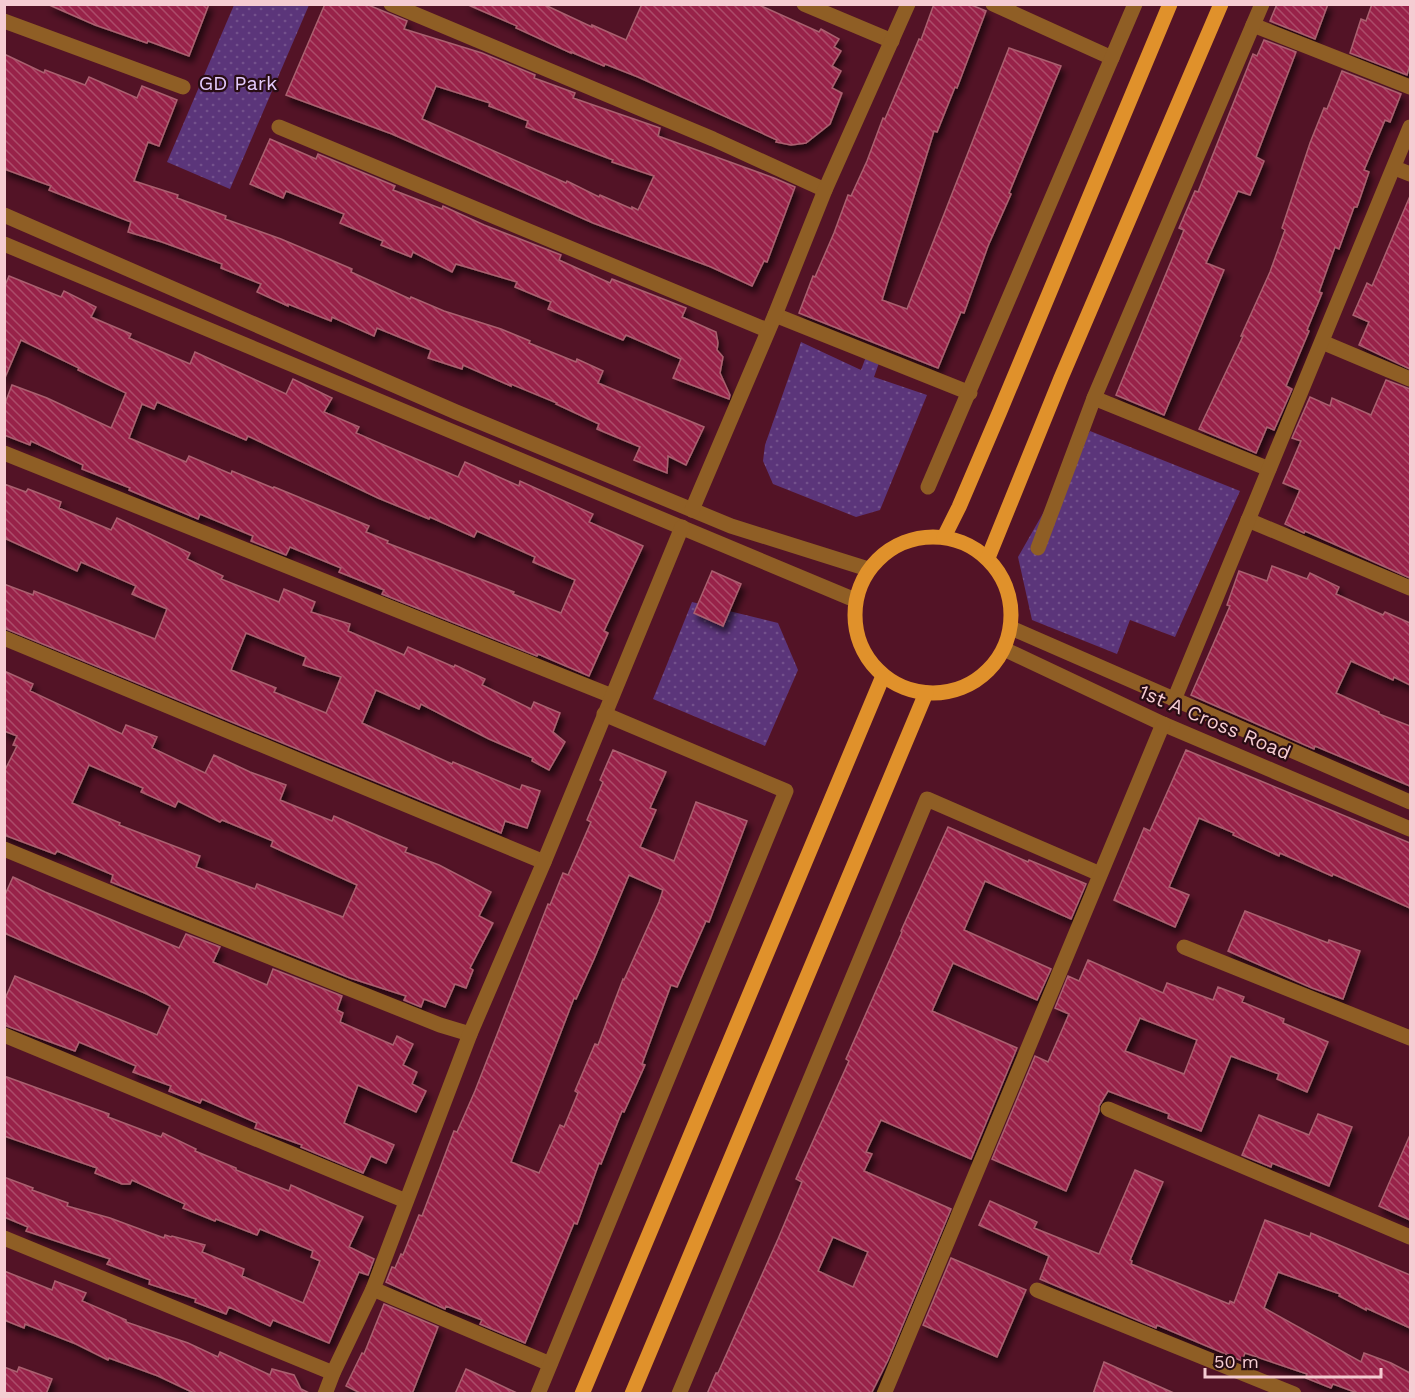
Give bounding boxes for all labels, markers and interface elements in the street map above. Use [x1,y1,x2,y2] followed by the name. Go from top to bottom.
[199,71,277,95] park label: GD Park
[1136,679,1294,765] street label: 1st A Cross Road
[1205,1341,1380,1379] scale bar
[1214,1351,1259,1372] text: 50 m

